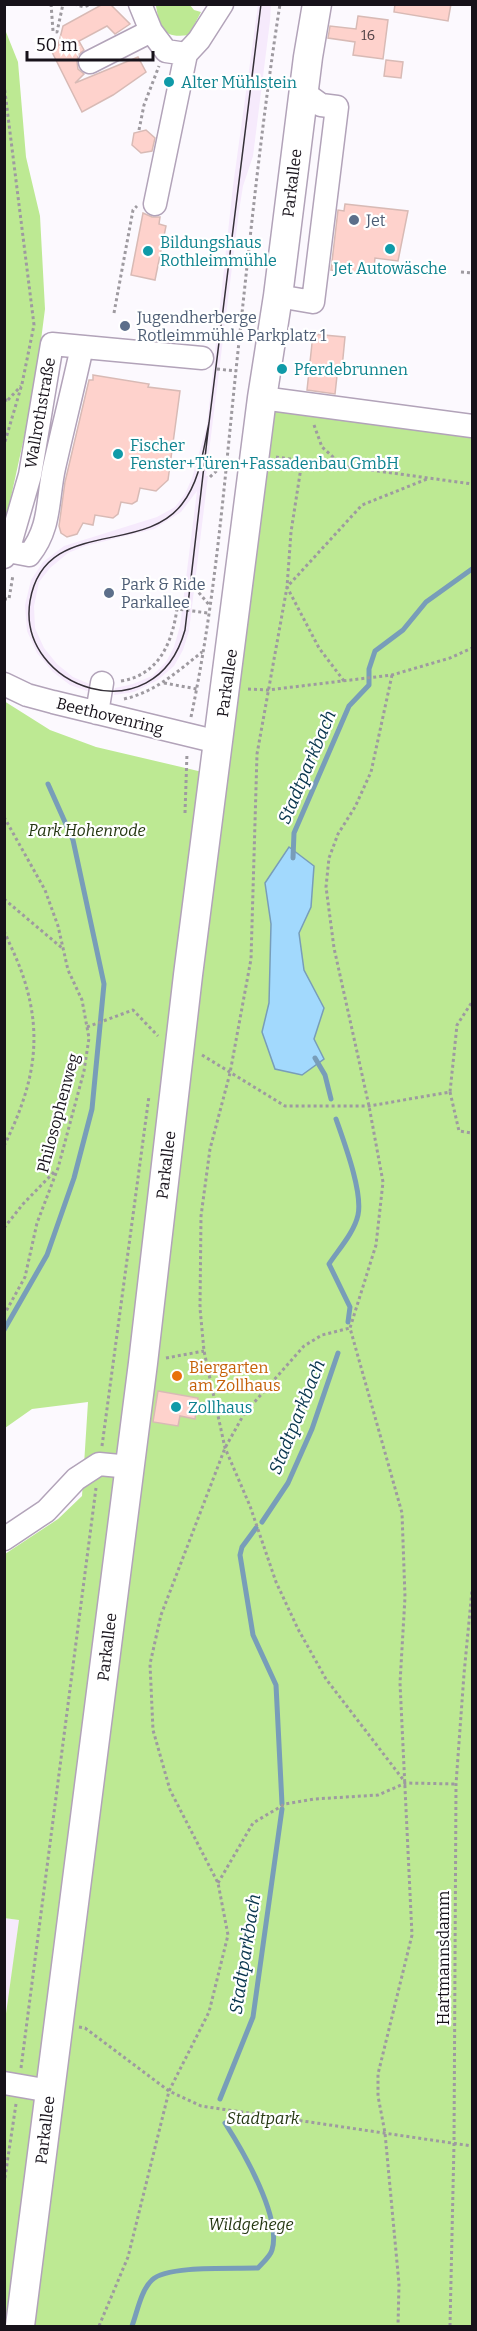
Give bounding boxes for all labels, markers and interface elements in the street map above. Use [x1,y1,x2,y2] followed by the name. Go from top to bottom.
[27,24,153,62] scale bar
[361,27,375,44] house number: 16
[36,34,78,56] text: 50 m
[181,73,297,92] place label: Alter Mühlstein
[162,75,176,89] marker: Alter Mühlstein
[278,148,306,218] street label: Parkallee
[365,211,386,230] place label: Jet
[347,213,361,227] marker: Jet
[160,233,277,270] place label: Bildungshaus Rothleimmühle
[383,242,397,256] marker: Jet Autowäsche
[141,244,155,258] marker: Bildungshaus Rothleimmühle
[332,259,447,278] place label: Jet Autowäsche
[136,308,327,345] place label: Jugendherberge Rotleimmühle Parkplatz 1
[118,319,132,333] marker: Jugendherberge Rotleimmühle Parkplatz 1
[21,356,59,470] street label: Wallrothstraße
[294,360,408,379] place label: Pferdebrunnen
[275,362,289,376] marker: Pferdebrunnen
[130,436,399,473] place label: Fischer Fenster+Türen+Fassadenbau GmbH
[111,447,125,461] marker: Fischer Fenster+Türen+Fassadenbau GmbH
[121,575,206,612] place label: Park & Ride Parkallee
[102,586,116,600] marker: Park & Ride Parkallee
[213,648,241,718] street label: Parkallee
[54,693,166,739] street label: Beethovenring
[273,707,341,827] water label: Stadtparkbach
[28,821,146,840] park label: Park Hohenrode
[33,1051,83,1175] street label: Philosophenweg
[152,1130,180,1200] street label: Parkallee
[264,1357,330,1477] water label: Stadtparkbach
[189,1358,281,1395] place label: Biergarten am Zollhaus
[170,1369,184,1383] marker: Biergarten am Zollhaus
[188,1398,252,1417] place label: Zollhaus
[169,1400,183,1414] marker: Zollhaus
[93,1612,121,1682] street label: Parkallee
[434,1891,453,2025] street label: Hartmannsdamm
[225,1892,265,2016] water label: Stadtparkbach
[31,2095,59,2165] street label: Parkallee
[227,2109,300,2128] park label: Stadtpark
[208,2215,294,2234] park label: Wildgehege

